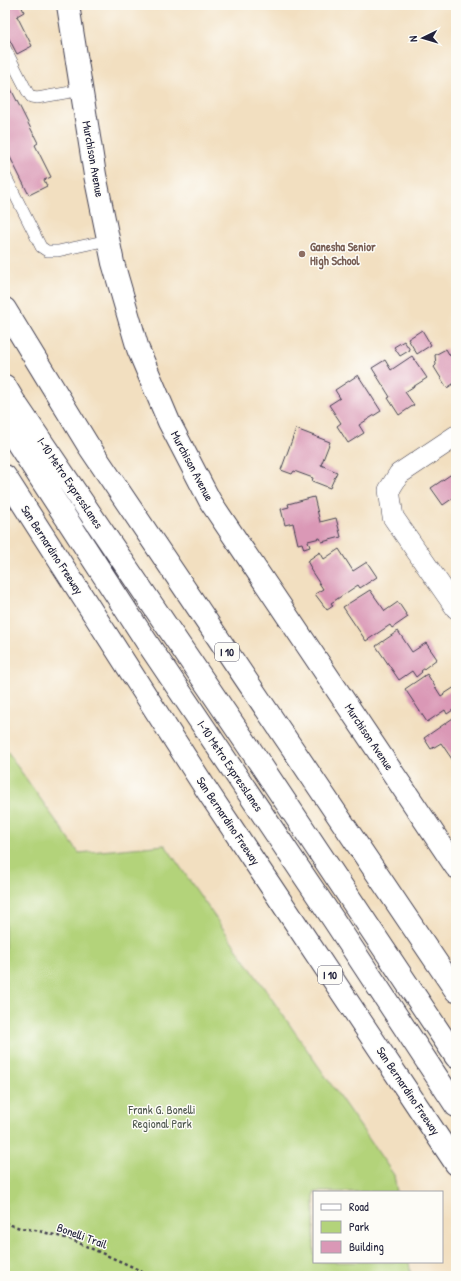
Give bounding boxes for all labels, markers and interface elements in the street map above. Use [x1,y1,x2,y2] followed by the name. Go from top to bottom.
[403,18,443,58] north arrow
[406,35,420,42] text: N
[78,120,109,199] street label: Murchison Avenue
[310,238,376,270] place label: Ganesha Senior High School
[297,249,307,259] marker: Ganesha Senior High School
[167,428,218,504] street label: Murchison Avenue
[33,434,108,532] street label: I-10 Metro ExpressLanes
[17,502,88,598] street label: San Bernardino Freeway
[215,643,239,661] road number: I 10
[341,700,398,774] street label: Murchison Avenue
[193,717,268,815] street label: I-10 Metro ExpressLanes
[193,773,264,868] street label: San Bernardino Freeway
[318,966,342,984] road number: I 10
[373,1043,444,1138] street label: San Bernardino Freeway
[127,1101,196,1132] park label: Frank G. Bonelli Regional Park
[313,1191,443,1263] legend
[349,1198,369,1215] text: Road
[349,1218,369,1235] text: Park
[55,1219,111,1253] street label: Bonelli Trail
[349,1238,384,1255] text: Building

